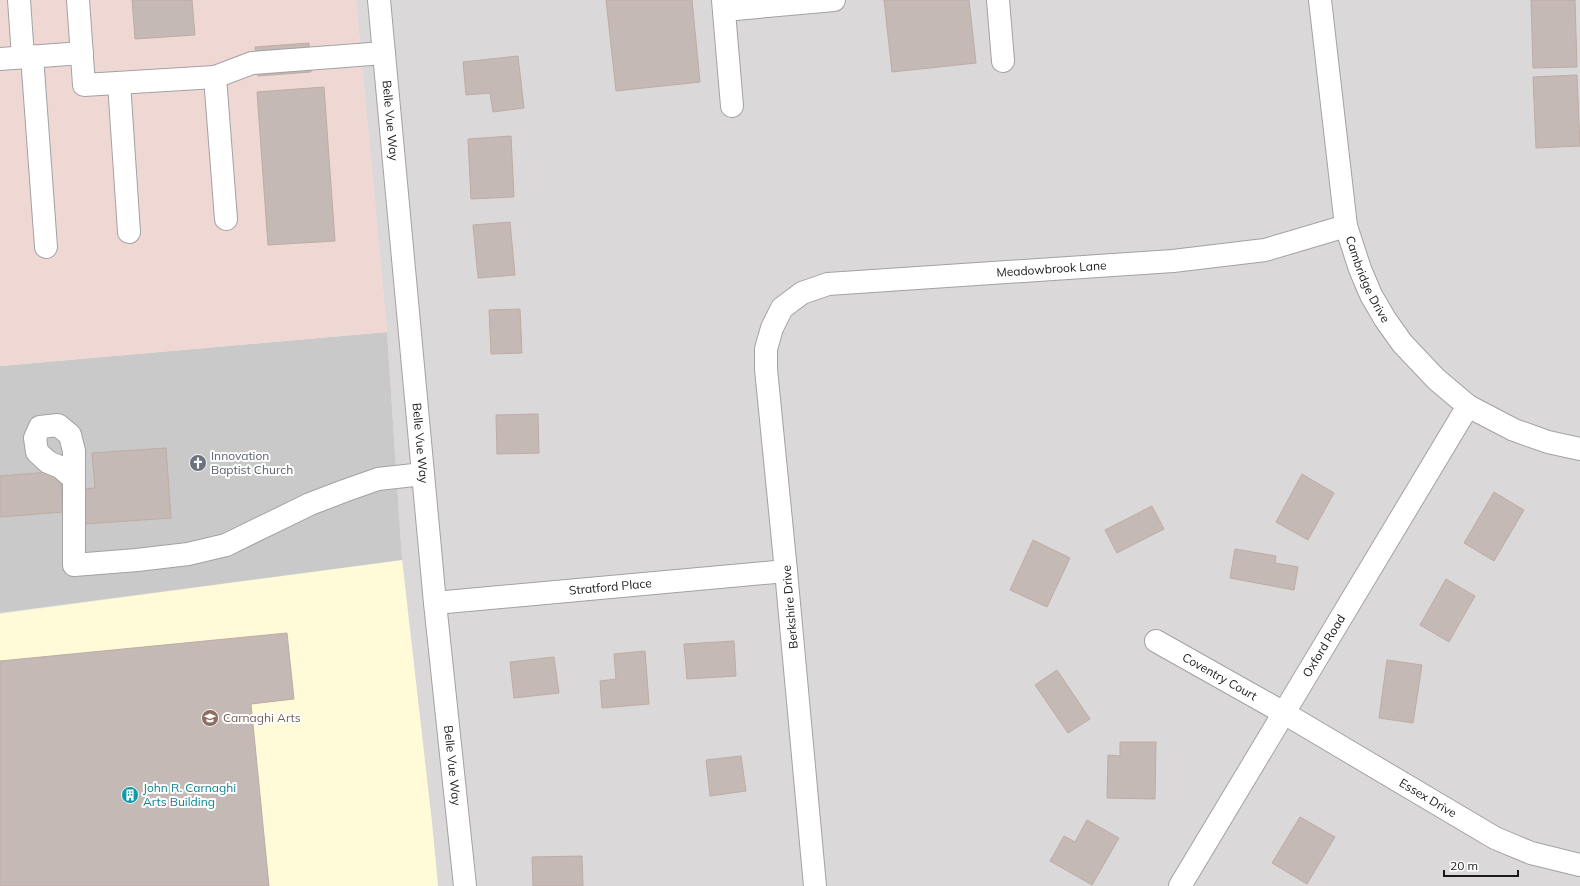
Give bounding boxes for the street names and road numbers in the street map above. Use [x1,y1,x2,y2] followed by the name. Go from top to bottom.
[379,80,402,162] street label: Belle Vue Way
[1343,234,1393,325] street label: Cambridge Drive
[996,257,1107,280] street label: Meadowbrook Lane
[409,402,432,485] street label: Belle Vue Way
[778,565,801,649] street label: Berkshire Drive
[568,575,652,598] street label: Stratford Place
[1299,612,1348,680] street label: Oxford Road
[1180,649,1260,703] street label: Coventry Court
[441,725,464,807] street label: Belle Vue Way
[1397,775,1459,821] street label: Essex Drive

